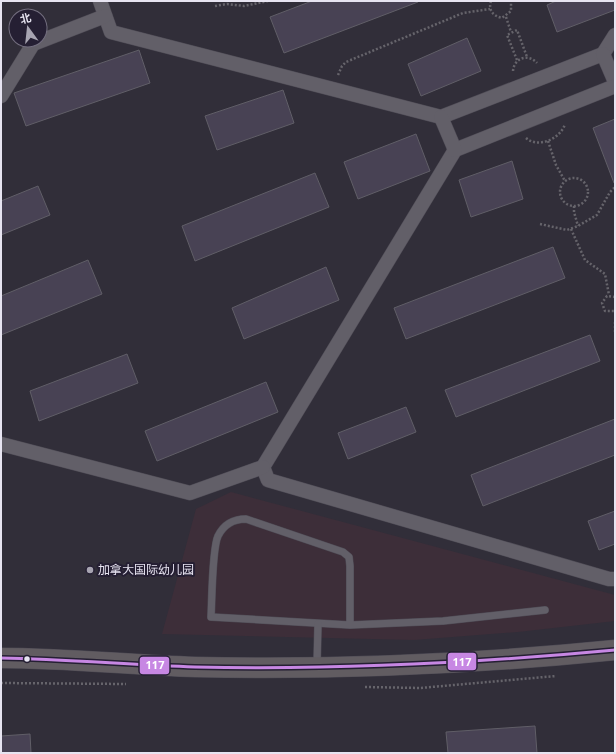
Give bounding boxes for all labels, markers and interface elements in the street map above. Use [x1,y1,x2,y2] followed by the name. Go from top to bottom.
[8,8,48,48] north arrow
[18,9,33,27] text: 北
[98,561,194,578] place label: 加拿大国际幼儿园
[85,565,95,575] marker: 加拿大国际幼儿园
[447,652,477,671] line badge: 117
[22,654,32,664] unlabelled marker
[453,654,471,669] text: 117
[139,656,170,675] line badge: 117
[146,657,164,672] text: 117

